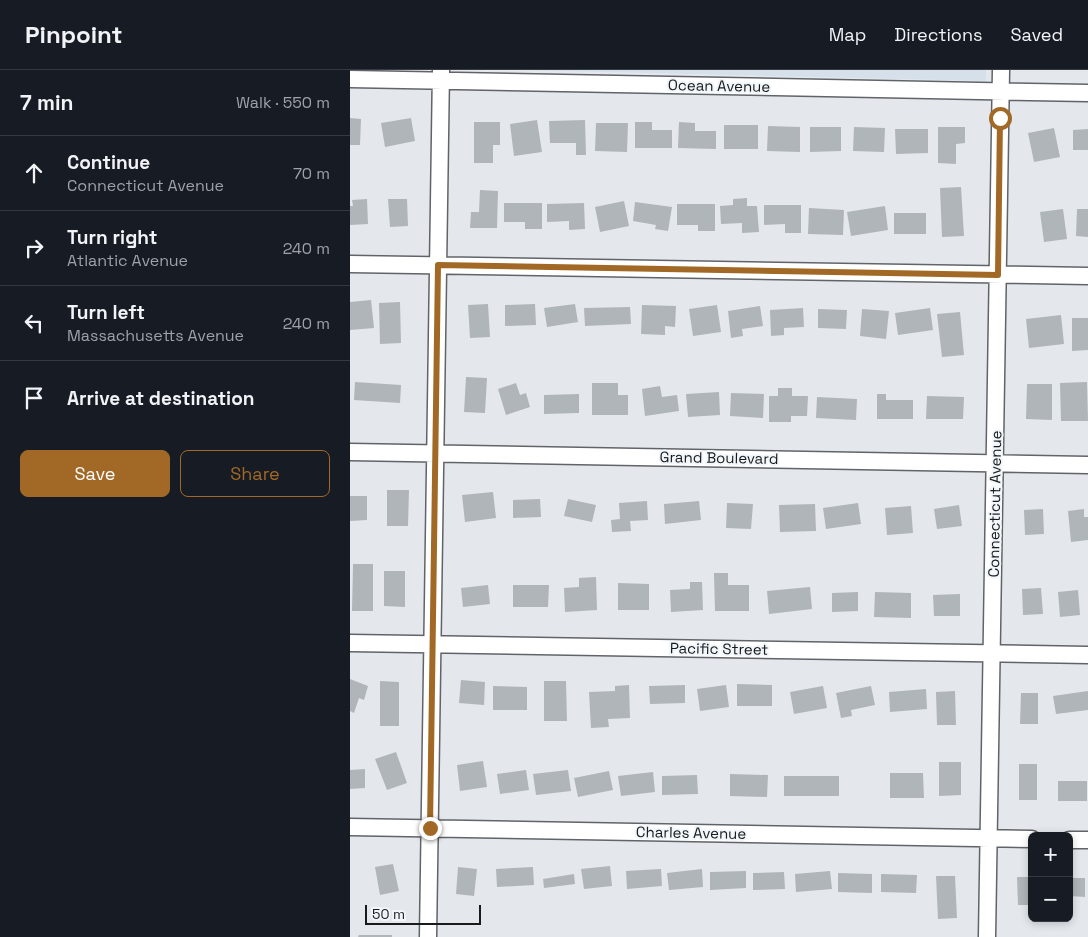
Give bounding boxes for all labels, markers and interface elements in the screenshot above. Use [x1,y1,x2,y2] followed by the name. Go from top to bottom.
[25,19,122,50] text: Pinpoint
[829,23,866,46] text: Map
[894,23,983,46] text: Directions
[1011,23,1063,46] text: Saved
[668,75,770,96] street label: Ocean Avenue
[20,89,73,116] text: 7 min
[236,92,330,113] text: Walk · 550 m
[989,107,1012,130] route start
[67,150,150,175] text: Continue
[20,159,48,187] icon: ahead
[293,163,330,184] text: 70 m
[67,175,224,196] text: Connecticut Avenue
[67,225,157,250] text: Turn right
[20,234,48,262] icon: right
[283,238,330,259] text: 240 m
[67,250,188,271] text: Atlantic Avenue
[67,300,145,325] text: Turn left
[20,309,48,337] icon: left
[283,313,330,334] text: 240 m
[67,325,244,346] text: Massachusetts Avenue
[20,384,48,412] icon: arrive
[67,386,255,411] text: Arrive at destination
[984,430,1005,578] street label: Connecticut Avenue
[659,447,779,468] street label: Grand Boulevard
[20,450,170,497] button: Save
[180,450,330,497] button: Share
[670,638,769,659] street label: Pacific Street
[419,817,442,840] route end
[636,822,746,843] street label: Charles Avenue
[1028,832,1073,922] map controls
[1028,832,1073,877] button: +
[1028,877,1073,922] button: −
[365,902,481,925] scale bar
[372,905,405,923] text: 50 m

